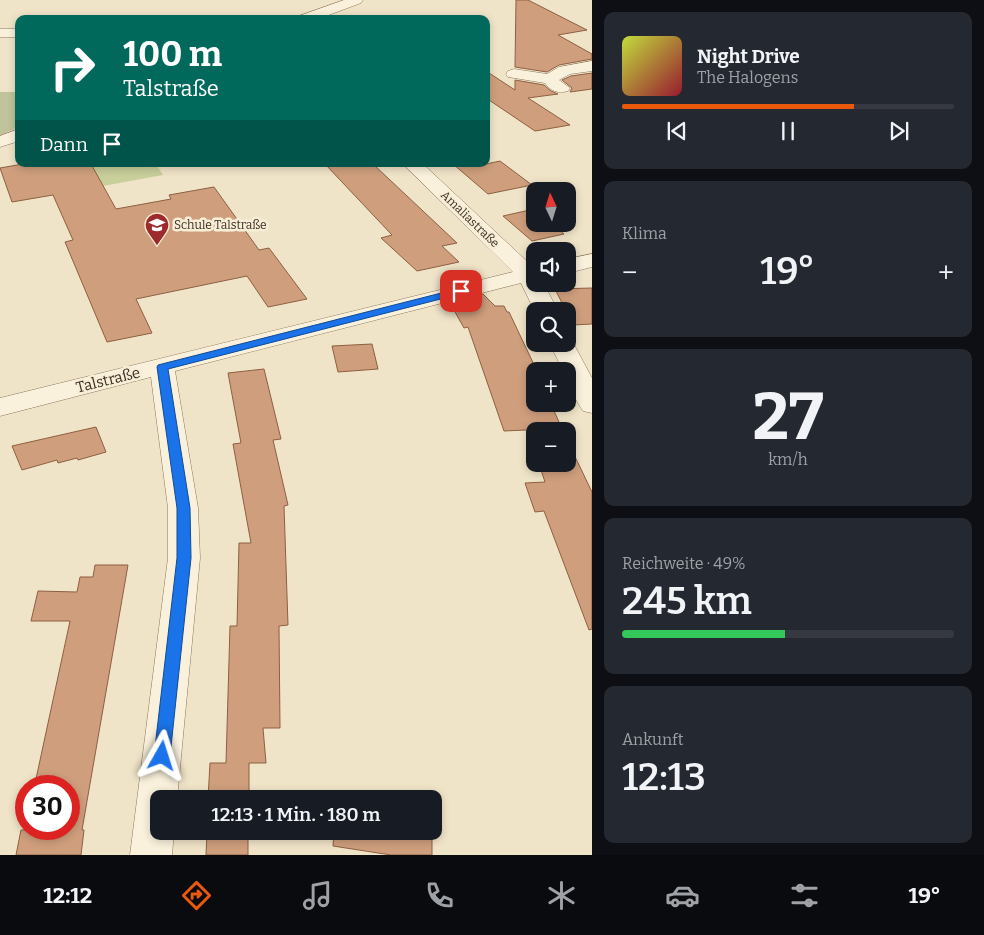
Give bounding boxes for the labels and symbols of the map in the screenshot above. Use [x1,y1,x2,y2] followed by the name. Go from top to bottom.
[526,182,576,232] north arrow
[438,188,502,250] street label: Amaliastraße
[144,212,170,246] school or university icon: Schule Talstraße
[174,218,267,232] place label: Schule Talstraße
[440,270,482,312] pin
[74,363,142,397] street label: Talstraße
[135,729,187,781] position arrow
[15,775,80,840] speed limit sign: 30

